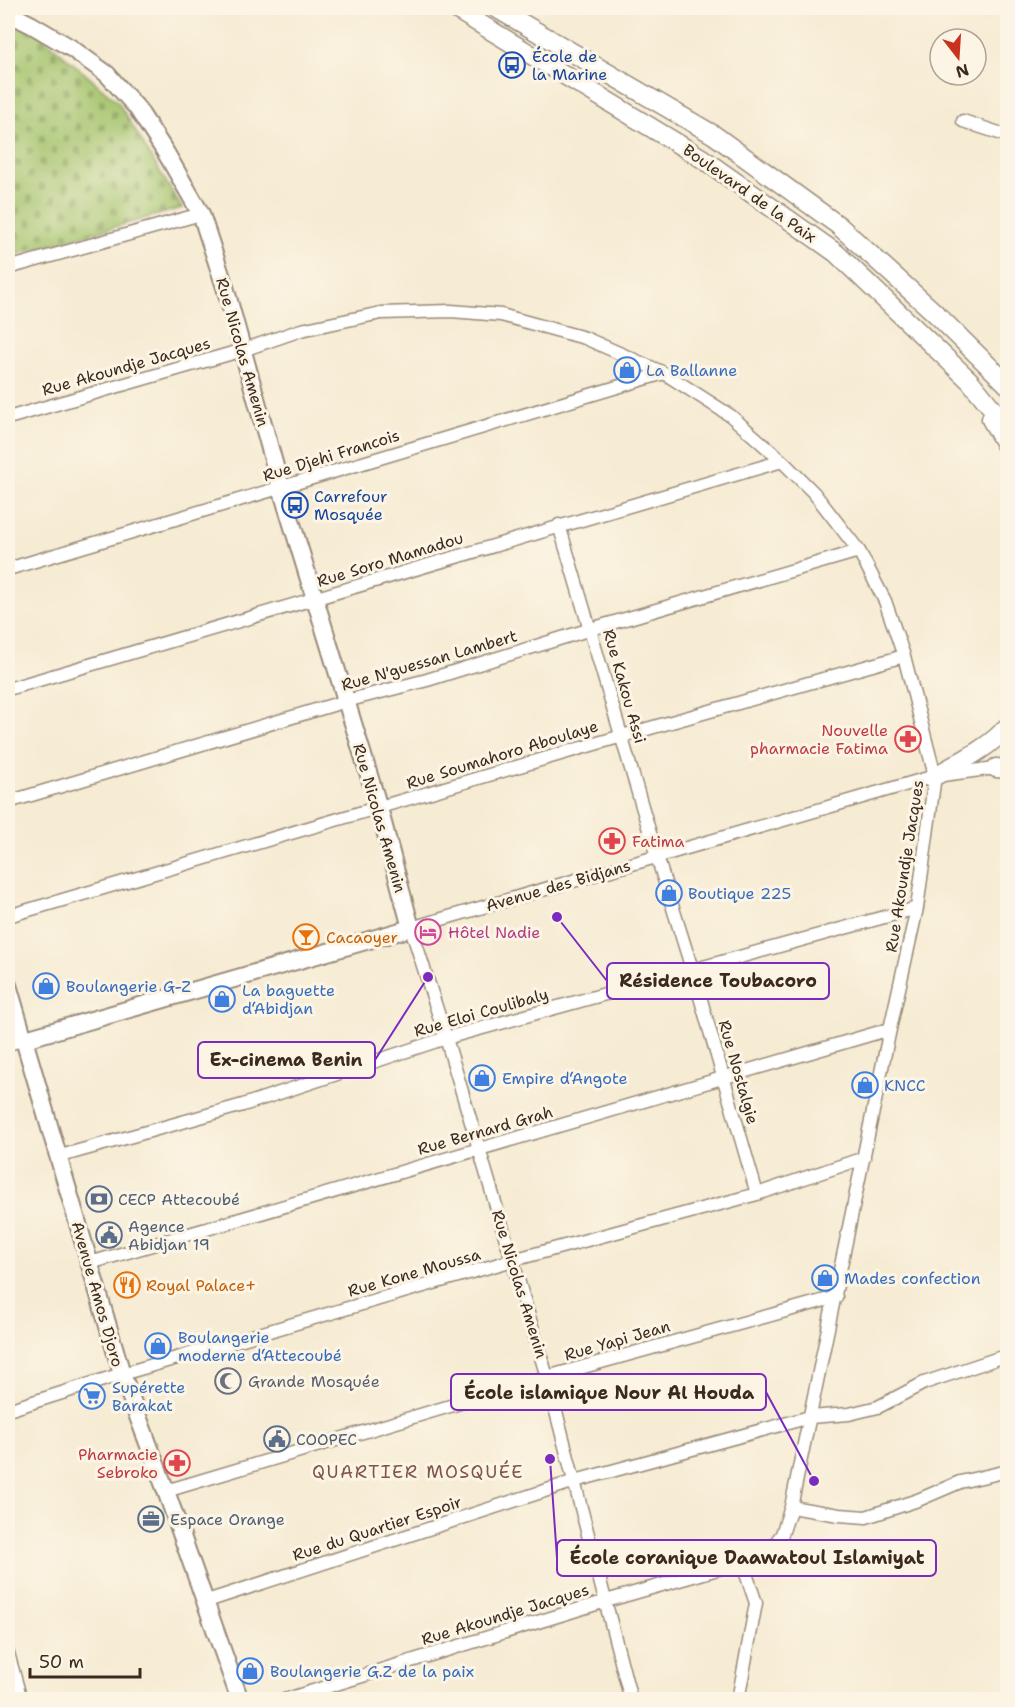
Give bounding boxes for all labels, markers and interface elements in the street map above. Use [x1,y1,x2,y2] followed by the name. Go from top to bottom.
[928,27,988,87] north arrow
[532,46,607,85] place label: École de la Marine
[497,50,527,80] bus stop icon: École de la Marine
[953,59,971,83] text: N
[679,139,821,247] street label: Boulevard de la Paix
[211,275,274,429] street label: Rue Nicolas Amenin
[40,332,213,401] street label: Rue Akoundje Jacques
[612,355,642,385] shop icon: La Ballanne
[646,360,737,381] place label: La Ballanne
[260,425,402,486] street label: Rue Djehi Francois
[314,486,388,525] place label: Carrefour Mosquée
[280,490,310,520] bus stop icon: Carrefour Mosquée
[314,527,466,592] street label: Rue Soro Mamadou
[339,625,520,696] street label: Rue N'guessan Lambert
[598,626,651,746] street label: Rue Kakou Assi
[404,715,601,794] street label: Rue Soumahoro Aboulaye
[750,720,888,759] place label: Nouvelle pharmacie Fatima
[893,724,923,754] pharmacy icon: Nouvelle pharmacie Fatima
[348,741,411,895] street label: Rue Nicolas Amenin
[881,778,928,954] street label: Rue Akoundje Jacques
[597,826,627,856] pharmacy icon: Fatima
[632,831,685,852] place label: Fatima
[483,855,633,916] street label: Avenue des Bidjans
[654,878,684,908] shop icon: Boutique 225
[688,883,791,904] place label: Boutique 225
[413,917,443,947] hotel icon: Hôtel Nadie
[291,922,321,952] bar icon: Cacaoyer
[448,922,540,943] place label: Hôtel Nadie
[326,927,398,948] place label: Cacaoyer
[607,963,829,999] callout: Résidence Toubacoro
[619,969,817,993] text: Résidence Toubacoro
[31,971,61,1001] shop icon: Boulangerie G-Z
[66,976,191,997] place label: Boulangerie G-Z
[242,980,335,1019] place label: La baguette d‘Abidjan
[412,983,551,1042] street label: Rue Eloi Coulibaly
[207,984,237,1014] shop icon: La baguette d‘Abidjan
[714,1018,763,1127] street label: Rue Nostalgie
[198,1042,375,1078] callout: Ex-cinema Benin
[209,1048,363,1072] text: Ex-cinema Benin
[467,1063,497,1093] shop icon: Empire d‘Angote
[502,1068,627,1089] place label: Empire d‘Angote
[850,1070,880,1100] shop icon: KNCC
[884,1075,926,1096] place label: KNCC
[415,1101,555,1160] street label: Rue Bernard Grah
[84,1184,114,1214] bank icon: CECP Attecoubé
[118,1189,240,1210] place label: CECP Attecoubé
[487,1207,552,1361] street label: Rue Nicolas Amenin
[128,1216,210,1255] place label: Agence Abidjan 19
[67,1219,128,1370] street label: Avenue Amos Djoro
[94,1220,124,1250] public building icon: Agence Abidjan 19
[345,1243,483,1301] street label: Rue Kone Moussa
[810,1263,840,1293] shop icon: Mades confection
[844,1268,981,1289] place label: Mades confection
[112,1270,142,1300] restaurant icon: Royal Palace+
[146,1275,257,1296] place label: Royal Palace+
[562,1315,673,1366] street label: Rue Yapi Jean
[178,1327,342,1366] place label: Boulangerie moderne d‘Attecoubé
[143,1331,173,1361] shop icon: Boulangerie moderne d‘Attecoubé
[213,1366,243,1396] mosque icon: Grande Mosquée
[248,1371,380,1392] place label: Grande Mosquée
[451,1374,766,1410] callout: École islamique Nour Al Houda
[112,1377,185,1416] place label: Supérette Barakat
[464,1379,755,1405] text: École islamique Nour Al Houda
[77,1381,107,1411] supermarket icon: Supérette Barakat
[262,1424,292,1454] public building icon: COOPEC
[296,1429,357,1450] place label: COOPEC
[78,1444,158,1483] place label: Pharmacie Sebroko
[162,1448,192,1478] pharmacy icon: Pharmacie Sebroko
[312,1460,524,1484] district label: QUARTIER MOSQUÉE
[290,1491,464,1566] street label: Rue du Quartier Espoir
[136,1504,166,1534] office icon: Espace Orange
[170,1509,285,1530] place label: Espace Orange
[557,1540,936,1576] callout: École coranique Daawatoul Islamiyat
[569,1544,925,1570] text: École coranique Daawatoul Islamiyat
[419,1579,592,1650] street label: Rue Akoundje Jacques
[30,1641,140,1679] scale bar
[39,1650,84,1674] text: 50 m
[235,1656,265,1686] shop icon: Boulangerie G.Z de la paix
[270,1661,474,1682] place label: Boulangerie G.Z de la paix

